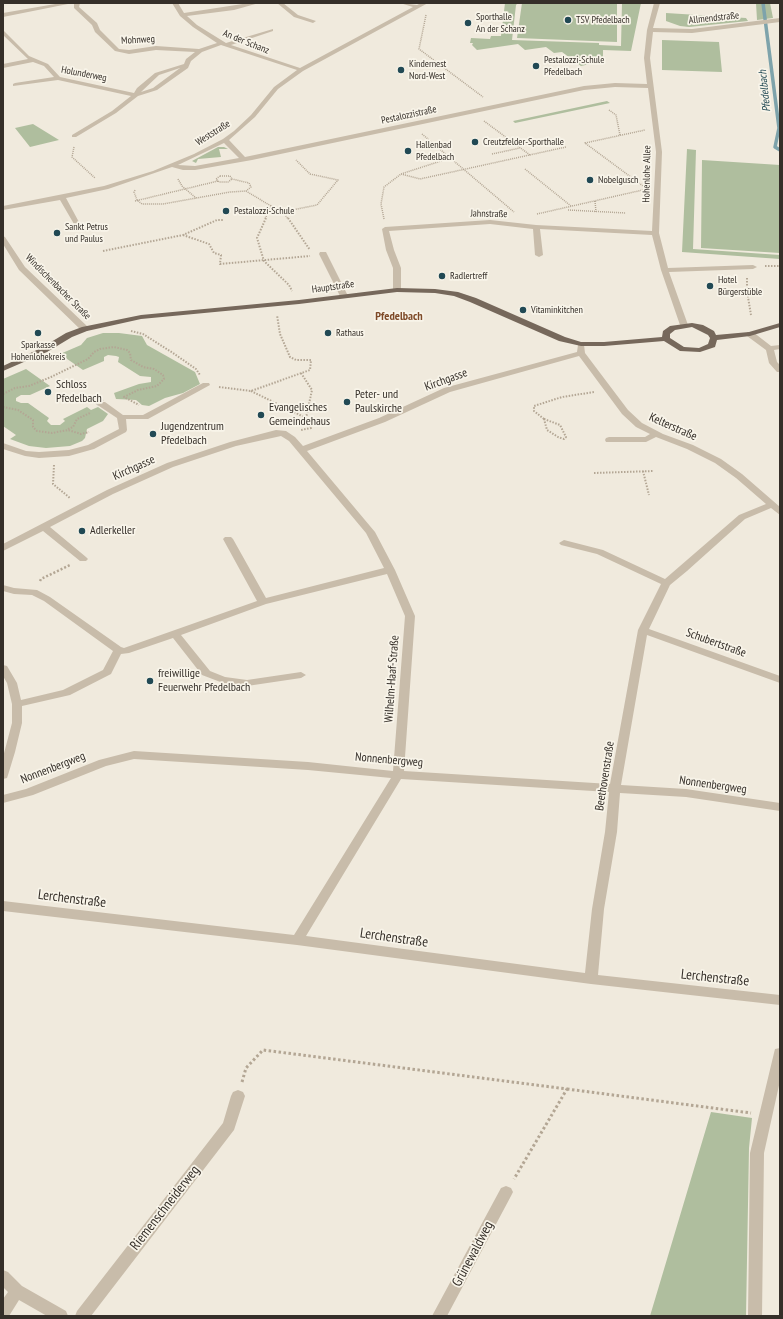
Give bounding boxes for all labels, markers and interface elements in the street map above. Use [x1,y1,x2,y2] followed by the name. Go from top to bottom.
[688,9,740,27] street label: Allmendstraße
[476,11,525,34] place label: Sporthalle An der Schanz
[576,14,630,26] place label: TSV Pfedelbach
[563,15,573,25] marker: TSV Pfedelbach
[463,18,473,28] marker: Sporthalle An der Schanz
[221,27,271,57] street label: An der Schanz
[121,33,155,47] street label: Mohnweg
[544,54,604,78] place label: Pestalozzi-Schule Pfedelbach
[409,58,446,82] place label: Kindernest Nord-West
[531,61,541,71] marker: Pestalozzi-Schule Pfedelbach
[60,64,108,84] street label: Holunderweg
[396,65,406,75] marker: Kindernest Nord-West
[756,69,774,113] water label: Pfedelbach
[380,103,438,127] street label: Pestalozzistraße
[193,118,233,148] street label: Weststraße
[483,136,564,148] place label: Creutzfelder-Sporthalle
[470,137,480,147] marker: Creutzfelder-Sporthalle
[416,139,454,162] place label: Hallenbad Pfedelbach
[640,145,654,203] street label: Hohenlohe Allee
[403,146,413,156] marker: Hallenbad Pfedelbach
[598,174,638,186] place label: Nobelgusch
[585,175,595,185] marker: Nobelgusch
[234,205,294,217] place label: Pestalozzi-Schule
[221,206,231,216] marker: Pestalozzi-Schule
[470,208,508,220] street label: Jahnstraße
[65,221,108,244] place label: Sankt Petrus und Paulus
[52,228,62,238] marker: Sankt Petrus und Paulus
[23,252,93,322] street label: Windischenbacher Straße
[450,270,487,282] place label: Radlertreff
[437,271,447,281] marker: Radlertreff
[718,274,762,298] place label: Hotel Bürgerstüble
[311,278,355,296] street label: Hauptstraße
[705,281,715,291] marker: Hotel Bürgerstüble
[531,304,583,316] place label: Vitaminkitchen
[518,305,528,315] marker: Vitaminkitchen
[375,310,423,324] district label: Pfedelbach
[336,327,364,339] place label: Rathaus
[33,328,43,338] marker: Sparkasse Hohenlohekreis
[323,328,333,338] marker: Rathaus
[11,339,65,362] place label: Sparkasse Hohenlohekreis
[423,366,469,394] street label: Kirchgasse
[56,378,102,406] place label: Schloss Pfedelbach
[43,387,53,397] marker: Schloss Pfedelbach
[355,388,402,416] place label: Peter- und Paulskirche
[342,397,352,407] marker: Peter- und Paulskirche
[269,401,330,429] place label: Evangelisches Gemeindehaus
[256,410,266,420] marker: Evangelisches Gemeindehaus
[647,410,699,444] street label: Kelterstraße
[161,420,224,448] place label: Jugendzentrum Pfedelbach
[148,429,158,439] marker: Jugendzentrum Pfedelbach
[111,452,157,484] street label: Kirchgasse
[90,524,135,538] place label: Adlerkeller
[77,526,87,536] marker: Adlerkeller
[684,625,748,661] street label: Schubertstraße
[382,635,402,723] street label: Wilhelm-Haaf-Straße
[158,667,250,695] place label: freiwillige Feuerwehr Pfedelbach
[145,676,155,686] marker: freiwillige Feuerwehr Pfedelbach
[592,740,618,812] street label: Beethovenstraße
[19,749,87,787] street label: Nonnenbergweg
[354,750,424,770] street label: Nonnenbergweg
[678,773,748,797] street label: Nonnenbergweg
[37,886,107,912] street label: Lerchenstraße
[359,925,429,951] street label: Lerchenstraße
[680,966,750,990] street label: Lerchenstraße
[127,1162,203,1254] street label: Riemenschneiderweg
[449,1218,497,1290] street label: Grünewaldweg

